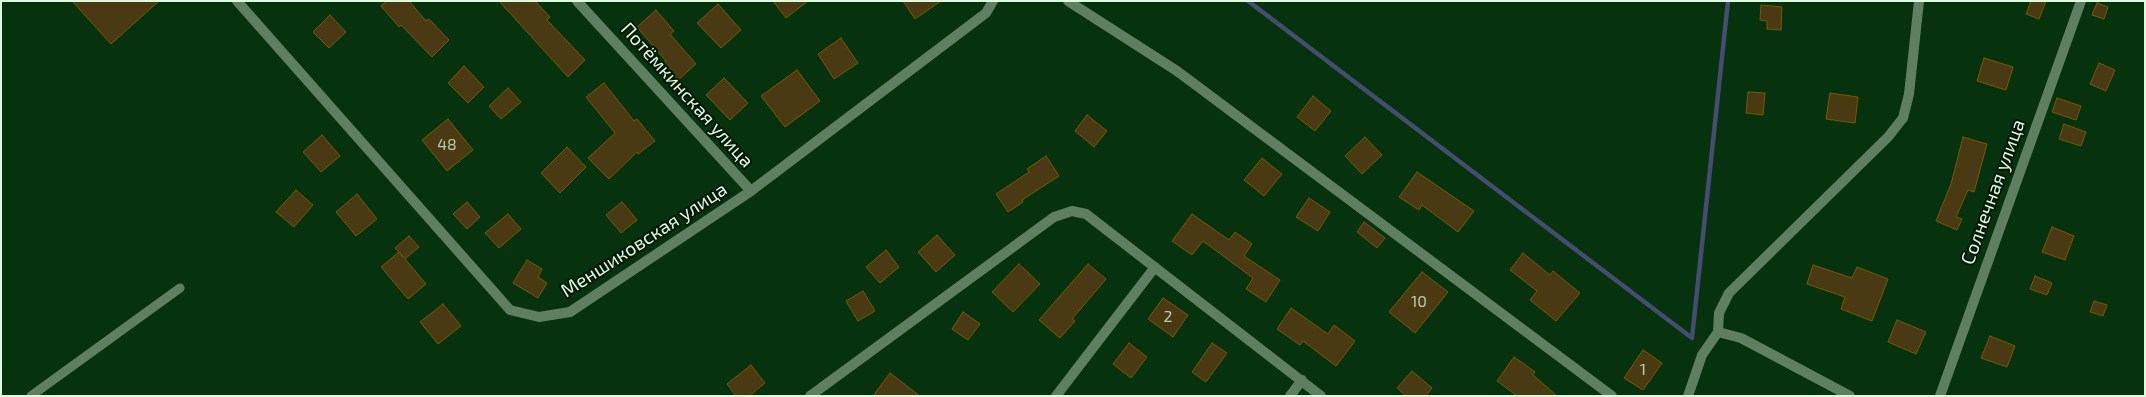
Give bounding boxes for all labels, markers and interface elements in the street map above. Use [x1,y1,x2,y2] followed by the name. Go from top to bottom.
[616,18,758,172] street label: Потёмкинская улица
[1956,116,2030,268] street label: Солнечная улица
[437,135,457,155] house number: 48
[557,178,731,302] street label: Меншиковская улица
[1411,292,1427,312] house number: 10
[1164,307,1172,327] house number: 2
[1640,360,1646,380] house number: 1

